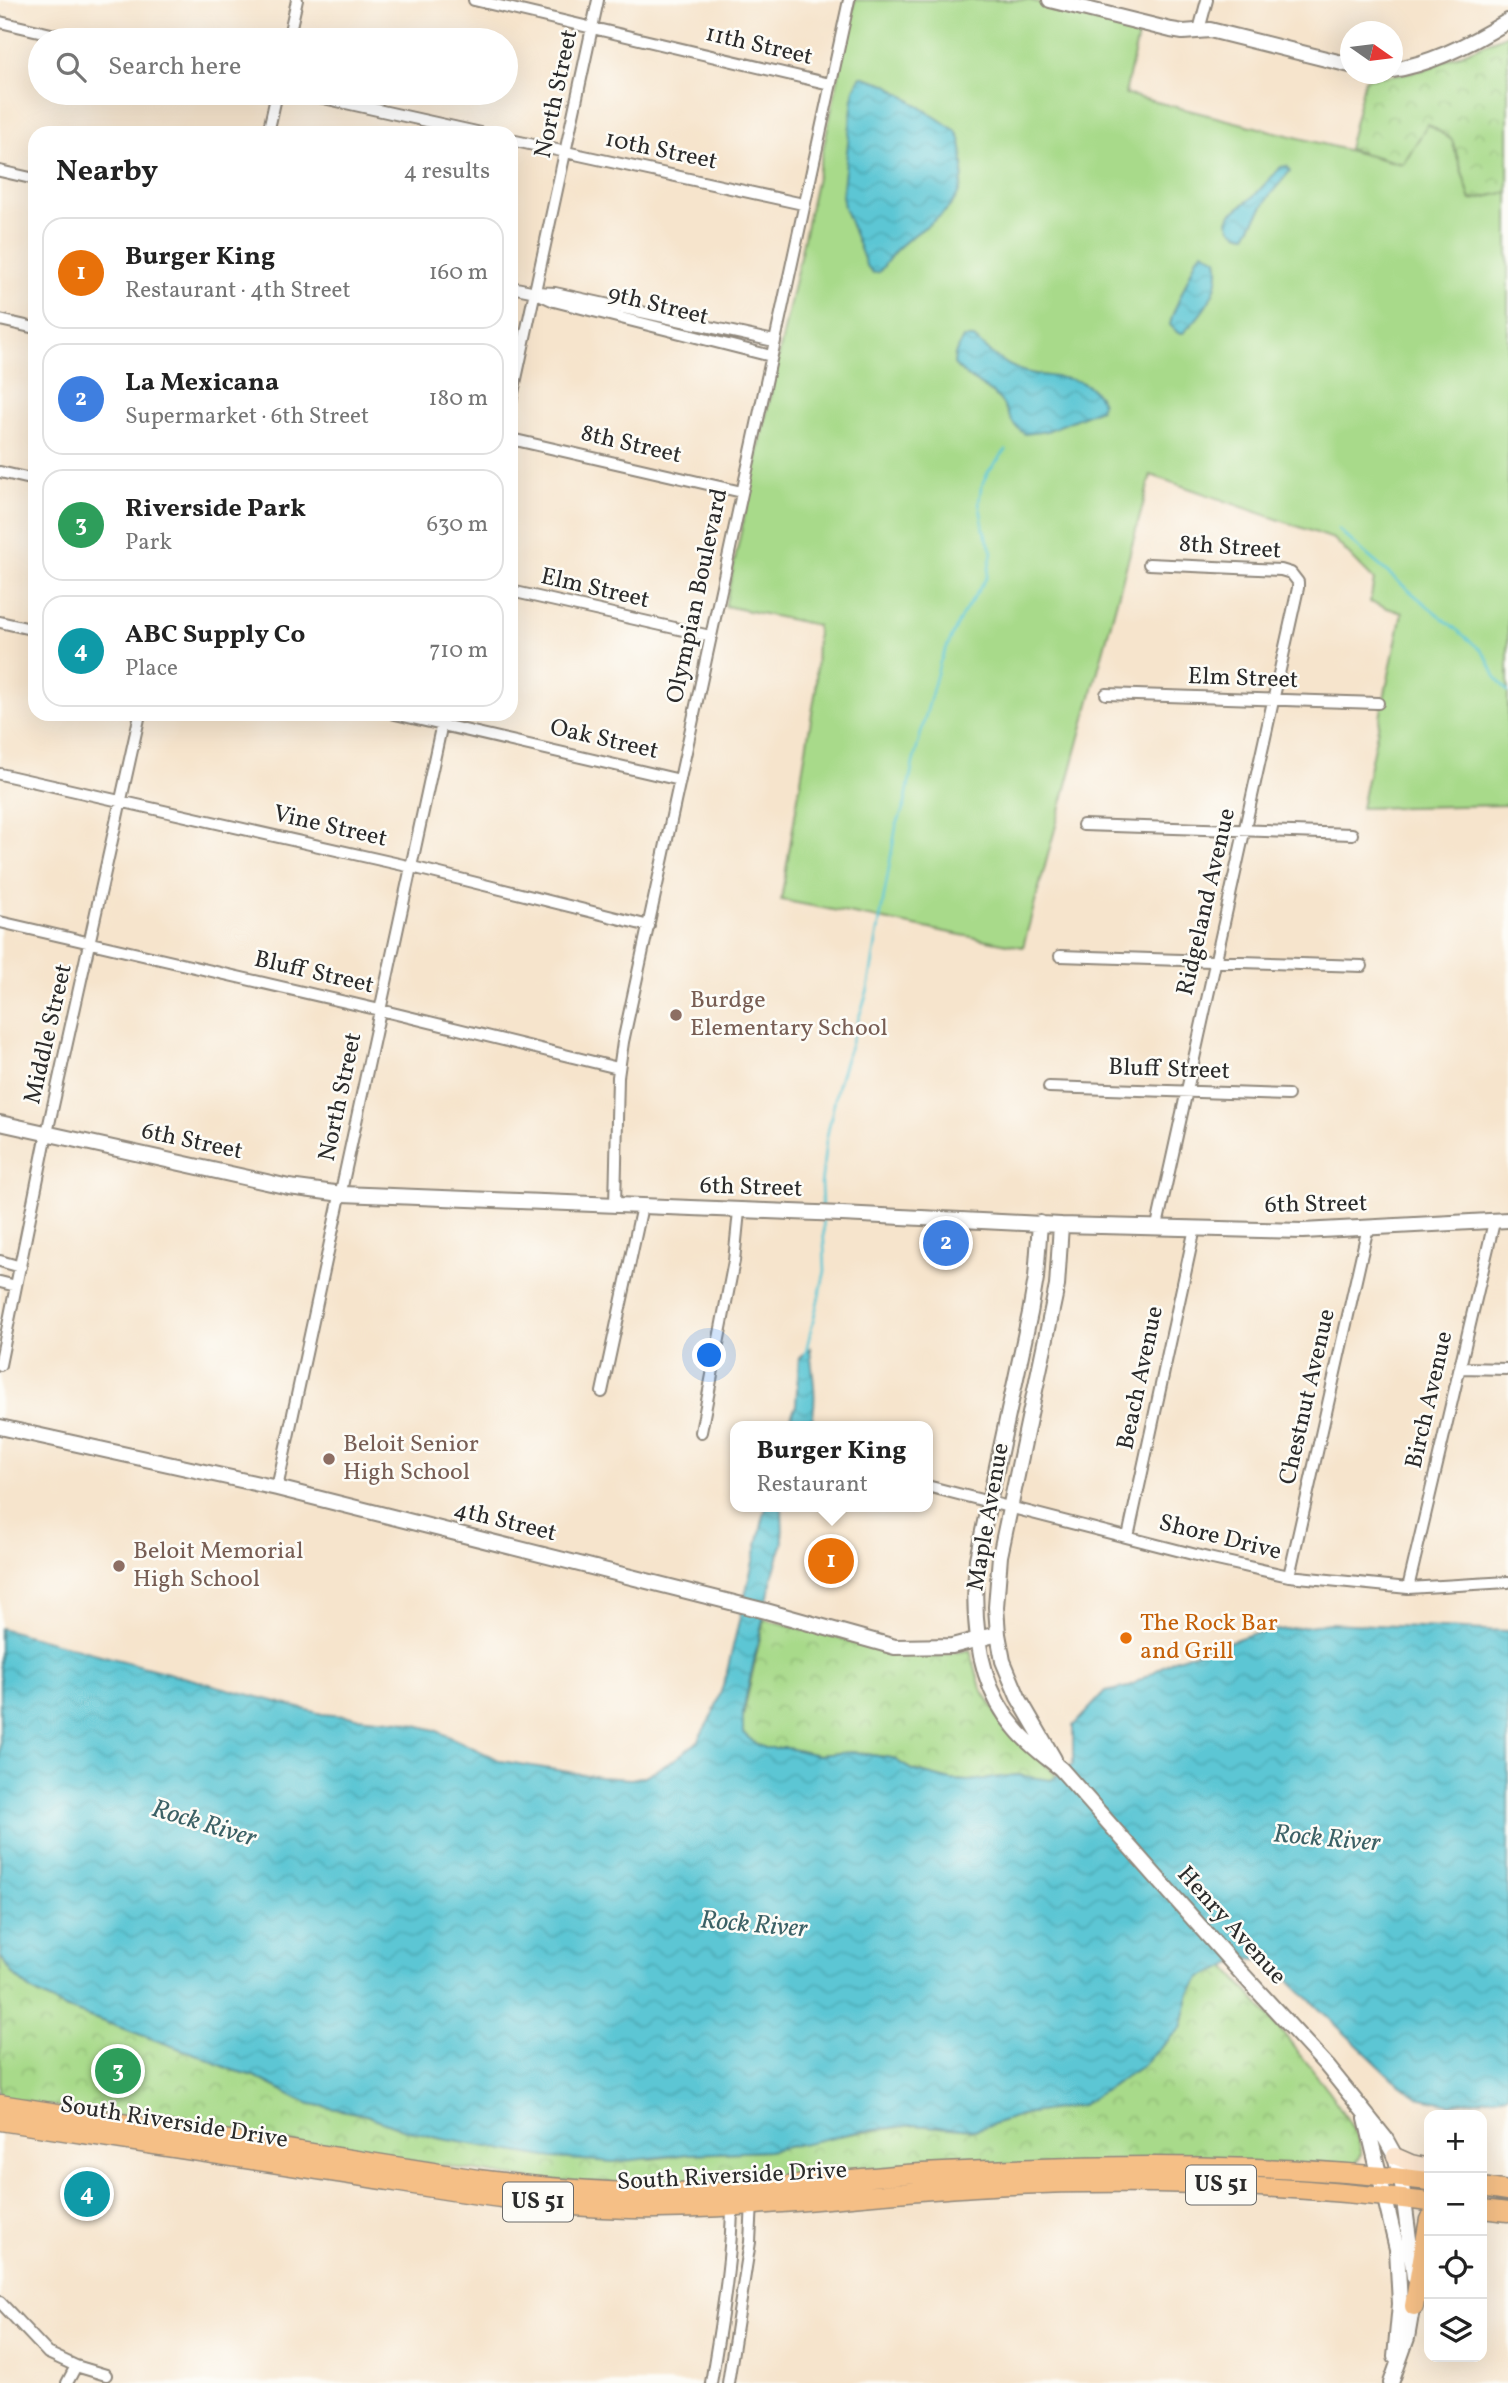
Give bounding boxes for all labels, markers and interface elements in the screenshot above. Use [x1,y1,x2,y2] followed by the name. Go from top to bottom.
[702,17,816,75] street label: 11th Street
[1340,21,1403,84] north arrow
[527,26,587,162] street label: North Street
[28,28,518,105] search box
[52,48,90,86] icon: search
[108,49,241,85] text: Search here
[602,123,720,179] street label: 10th Street
[56,151,158,193] text: Nearby
[404,156,490,188] text: 4 results
[125,239,275,275] text: Burger King
[76,257,86,289] text: 1
[429,257,488,289] text: 160 m
[125,275,351,307] text: Restaurant · 4th Street
[604,277,712,335] street label: 9th Street
[125,365,279,401] text: La Mexicana
[75,383,87,415] text: 2
[429,383,488,415] text: 180 m
[125,401,369,433] text: Supermarket · 6th Street
[577,417,685,473] street label: 8th Street
[659,485,737,707] street label: Olympian Boulevard
[125,491,306,527] text: Riverside Park
[75,509,87,541] text: 3
[427,509,488,541] text: 630 m
[125,527,172,559] text: Park
[1178,527,1282,569] street label: 8th Street
[537,560,653,618] street label: Elm Street
[125,617,305,653] text: ABC Supply Co
[74,635,88,667] text: 4
[429,635,488,667] text: 710 m
[125,653,178,685] text: Place
[1187,660,1299,698] street label: Elm Street
[546,711,662,769] street label: Oak Street
[270,797,390,857] street label: Vine Street
[1169,805,1245,999] street label: Ridgeland Avenue
[251,943,377,1003] street label: Bluff Street
[16,961,82,1107] street label: Middle Street
[690,984,888,1046] place label: Burdge Elementary School
[668,1007,684,1023] marker: Burdge Elementary School
[311,1029,371,1165] street label: North Street
[1108,1051,1230,1089] street label: Bluff Street
[138,1115,246,1169] street label: 6th Street
[699,1169,803,1207] street label: 6th Street
[1264,1187,1368,1223] street label: 6th Street
[923,1217,969,1269] pin: 2
[1109,1303,1173,1453] street label: Beach Avenue
[1271,1306,1345,1488] street label: Chestnut Avenue
[1398,1328,1462,1472] street label: Birch Avenue
[692,1338,726,1372] your location
[730,1421,933,1512] popup
[343,1428,479,1490] place label: Beloit Senior High School
[756,1433,907,1469] text: Burger King
[959,1440,1019,1594] street label: Maple Avenue
[321,1451,337,1467] marker: Beloit Senior High School
[756,1469,868,1501] text: Restaurant
[450,1493,560,1551] street label: 4th Street
[1155,1506,1285,1570] street label: Shore Drive
[133,1535,303,1597] place label: Beloit Memorial High School
[808,1535,854,1587] pin: 1
[111,1558,127,1574] marker: Beloit Memorial High School
[1140,1607,1278,1669] place label: The Rock Bar and Grill
[1118,1630,1134,1646] marker: The Rock Bar and Grill
[147,1791,261,1857] water label: Rock River
[1272,1816,1382,1862] water label: Rock River
[1168,1859,1294,1993] street label: Henry Avenue
[699,1902,809,1948] water label: Rock River
[95,2045,141,2097] pin: 3
[58,2088,290,2158] street label: South Riverside Drive
[1424,2110,1487,2362] map controls
[1424,2110,1487,2173] button: +
[616,2154,848,2200] street label: South Riverside Drive
[1186,2166,1256,2204] road number: US 51
[64,2168,110,2220] pin: 4
[1424,2173,1487,2236] button: −
[503,2182,573,2222] road number: US 51
[1424,2236,1487,2299] button: locate
[1424,2299,1487,2362] button: layers

